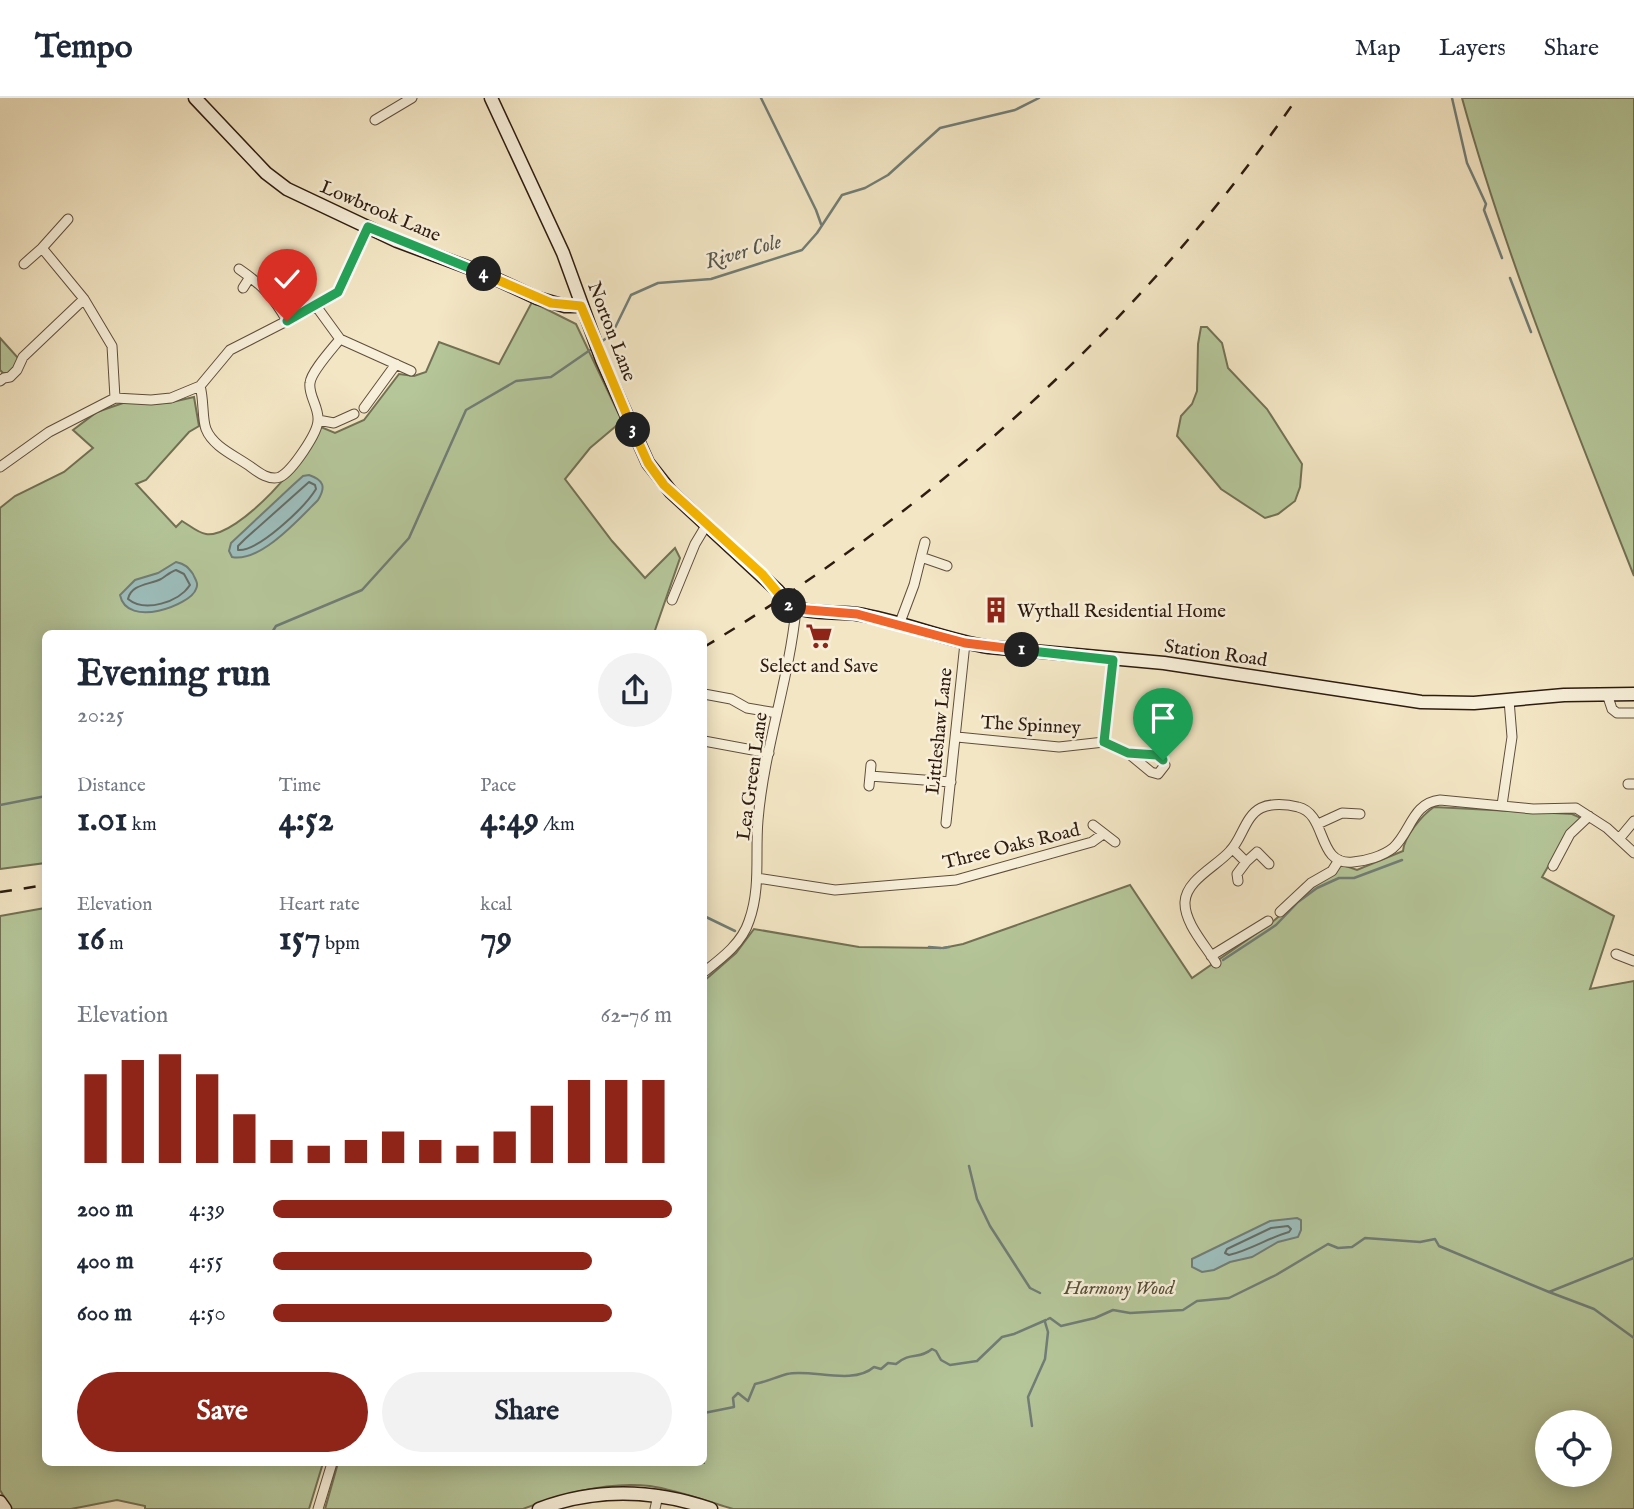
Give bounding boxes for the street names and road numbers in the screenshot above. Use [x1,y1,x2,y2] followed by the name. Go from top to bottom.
[316,176,444,248] street label: Lowbrook Lane
[581,279,641,385] street label: Norton Lane
[1163,635,1269,673] street label: Station Road
[921,666,959,796] street label: Littleshaw Lane
[732,710,774,842] street label: Lea Green Lane
[980,711,1082,741] street label: The Spinney
[940,818,1083,876] street label: Three Oaks Road

